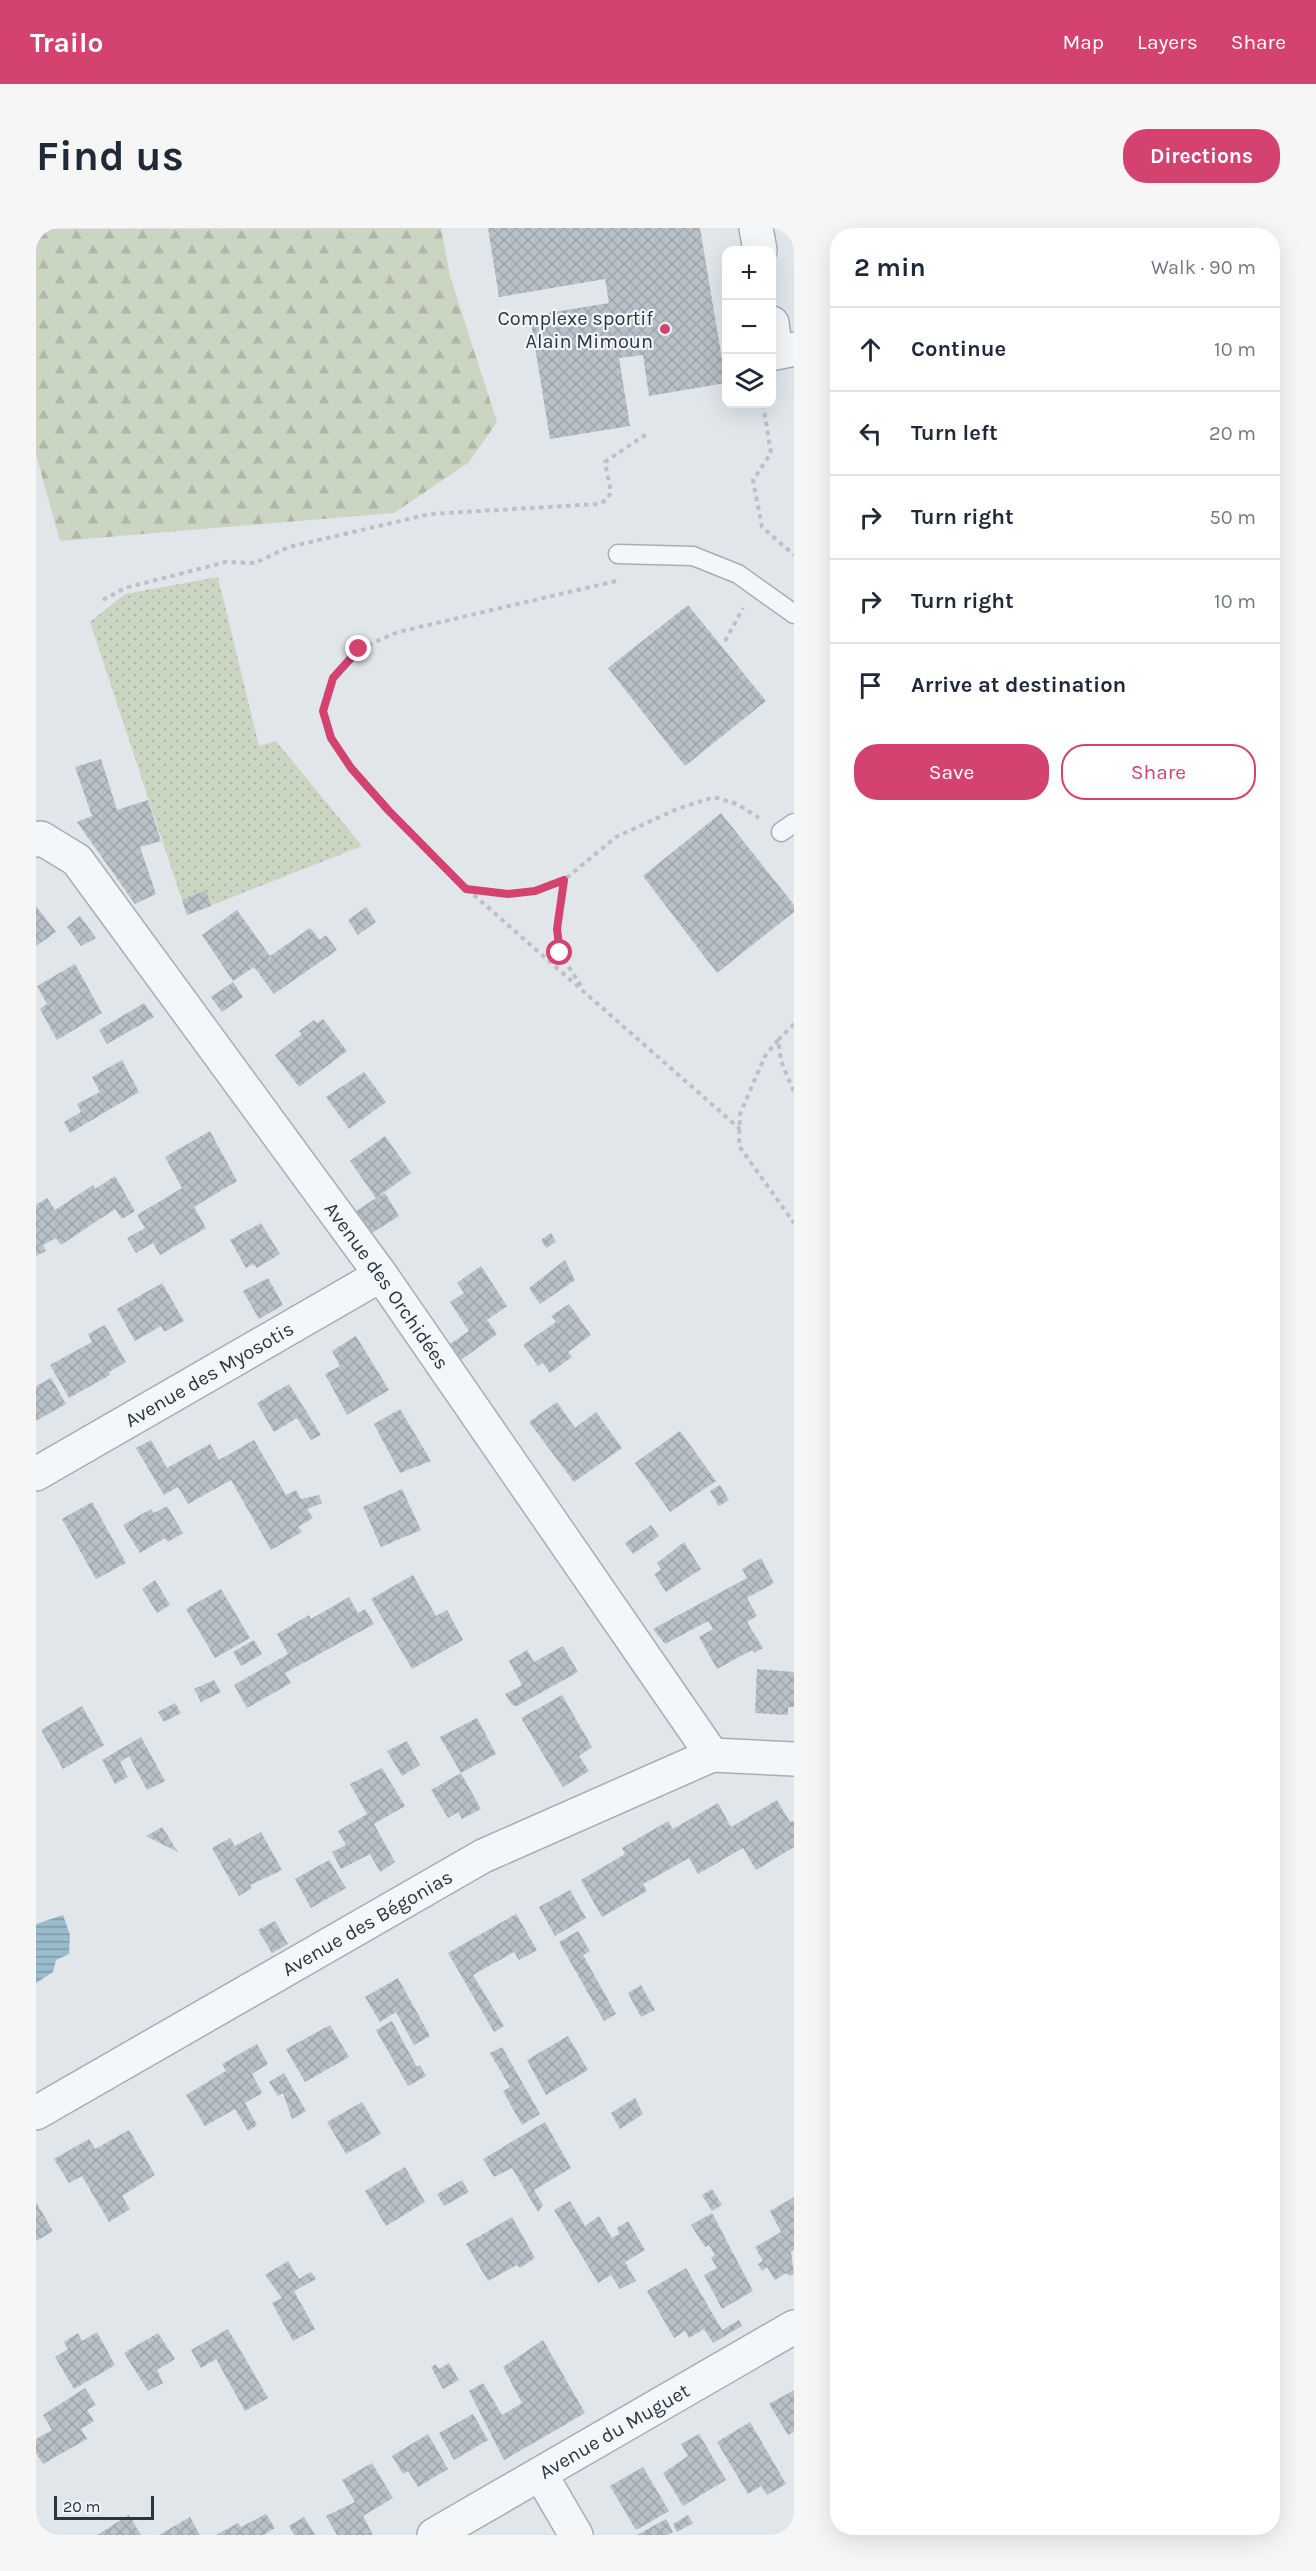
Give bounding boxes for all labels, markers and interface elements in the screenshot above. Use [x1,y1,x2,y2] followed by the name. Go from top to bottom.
[30,26,103,59] text: Trailo
[1062,30,1104,54] text: Map
[1137,30,1198,54] text: Layers
[1231,30,1286,54] text: Share
[1123,129,1280,183] button: Directions
[36,131,184,181] text: Find us
[722,246,776,408] map controls
[722,246,776,300] button: +
[854,252,926,283] text: 2 min
[1151,256,1256,279] text: Walk · 90 m
[722,300,776,354] button: −
[498,307,653,353] place label: Complexe sportif Alain Mimoun
[658,322,672,336] marker: Complexe sportif Alain Mimoun
[854,333,887,366] icon: ahead
[911,336,1006,362] text: Continue
[1214,338,1256,361] text: 10 m
[722,354,776,408] button: layers
[854,417,887,450] icon: left
[911,420,998,446] text: Turn left
[1209,422,1256,445] text: 20 m
[854,501,887,534] icon: right
[911,504,1014,530] text: Turn right
[1209,506,1256,529] text: 50 m
[854,585,887,618] icon: right
[911,588,1014,614] text: Turn right
[1214,590,1256,613] text: 10 m
[345,635,371,661] route end
[854,669,887,702] icon: arrive
[911,672,1126,698] text: Arrive at destination
[854,744,1049,800] button: Save
[1061,744,1256,800] button: Share
[546,939,572,965] route start
[320,1197,454,1374] street label: Avenue des Orchidées
[121,1316,298,1432] street label: Avenue des Myosotis
[278,1865,456,1981] street label: Avenue des Bégonias
[535,2378,694,2483] street label: Avenue du Muguet
[54,2493,154,2520] scale bar
[63,2497,101,2516] text: 20 m

